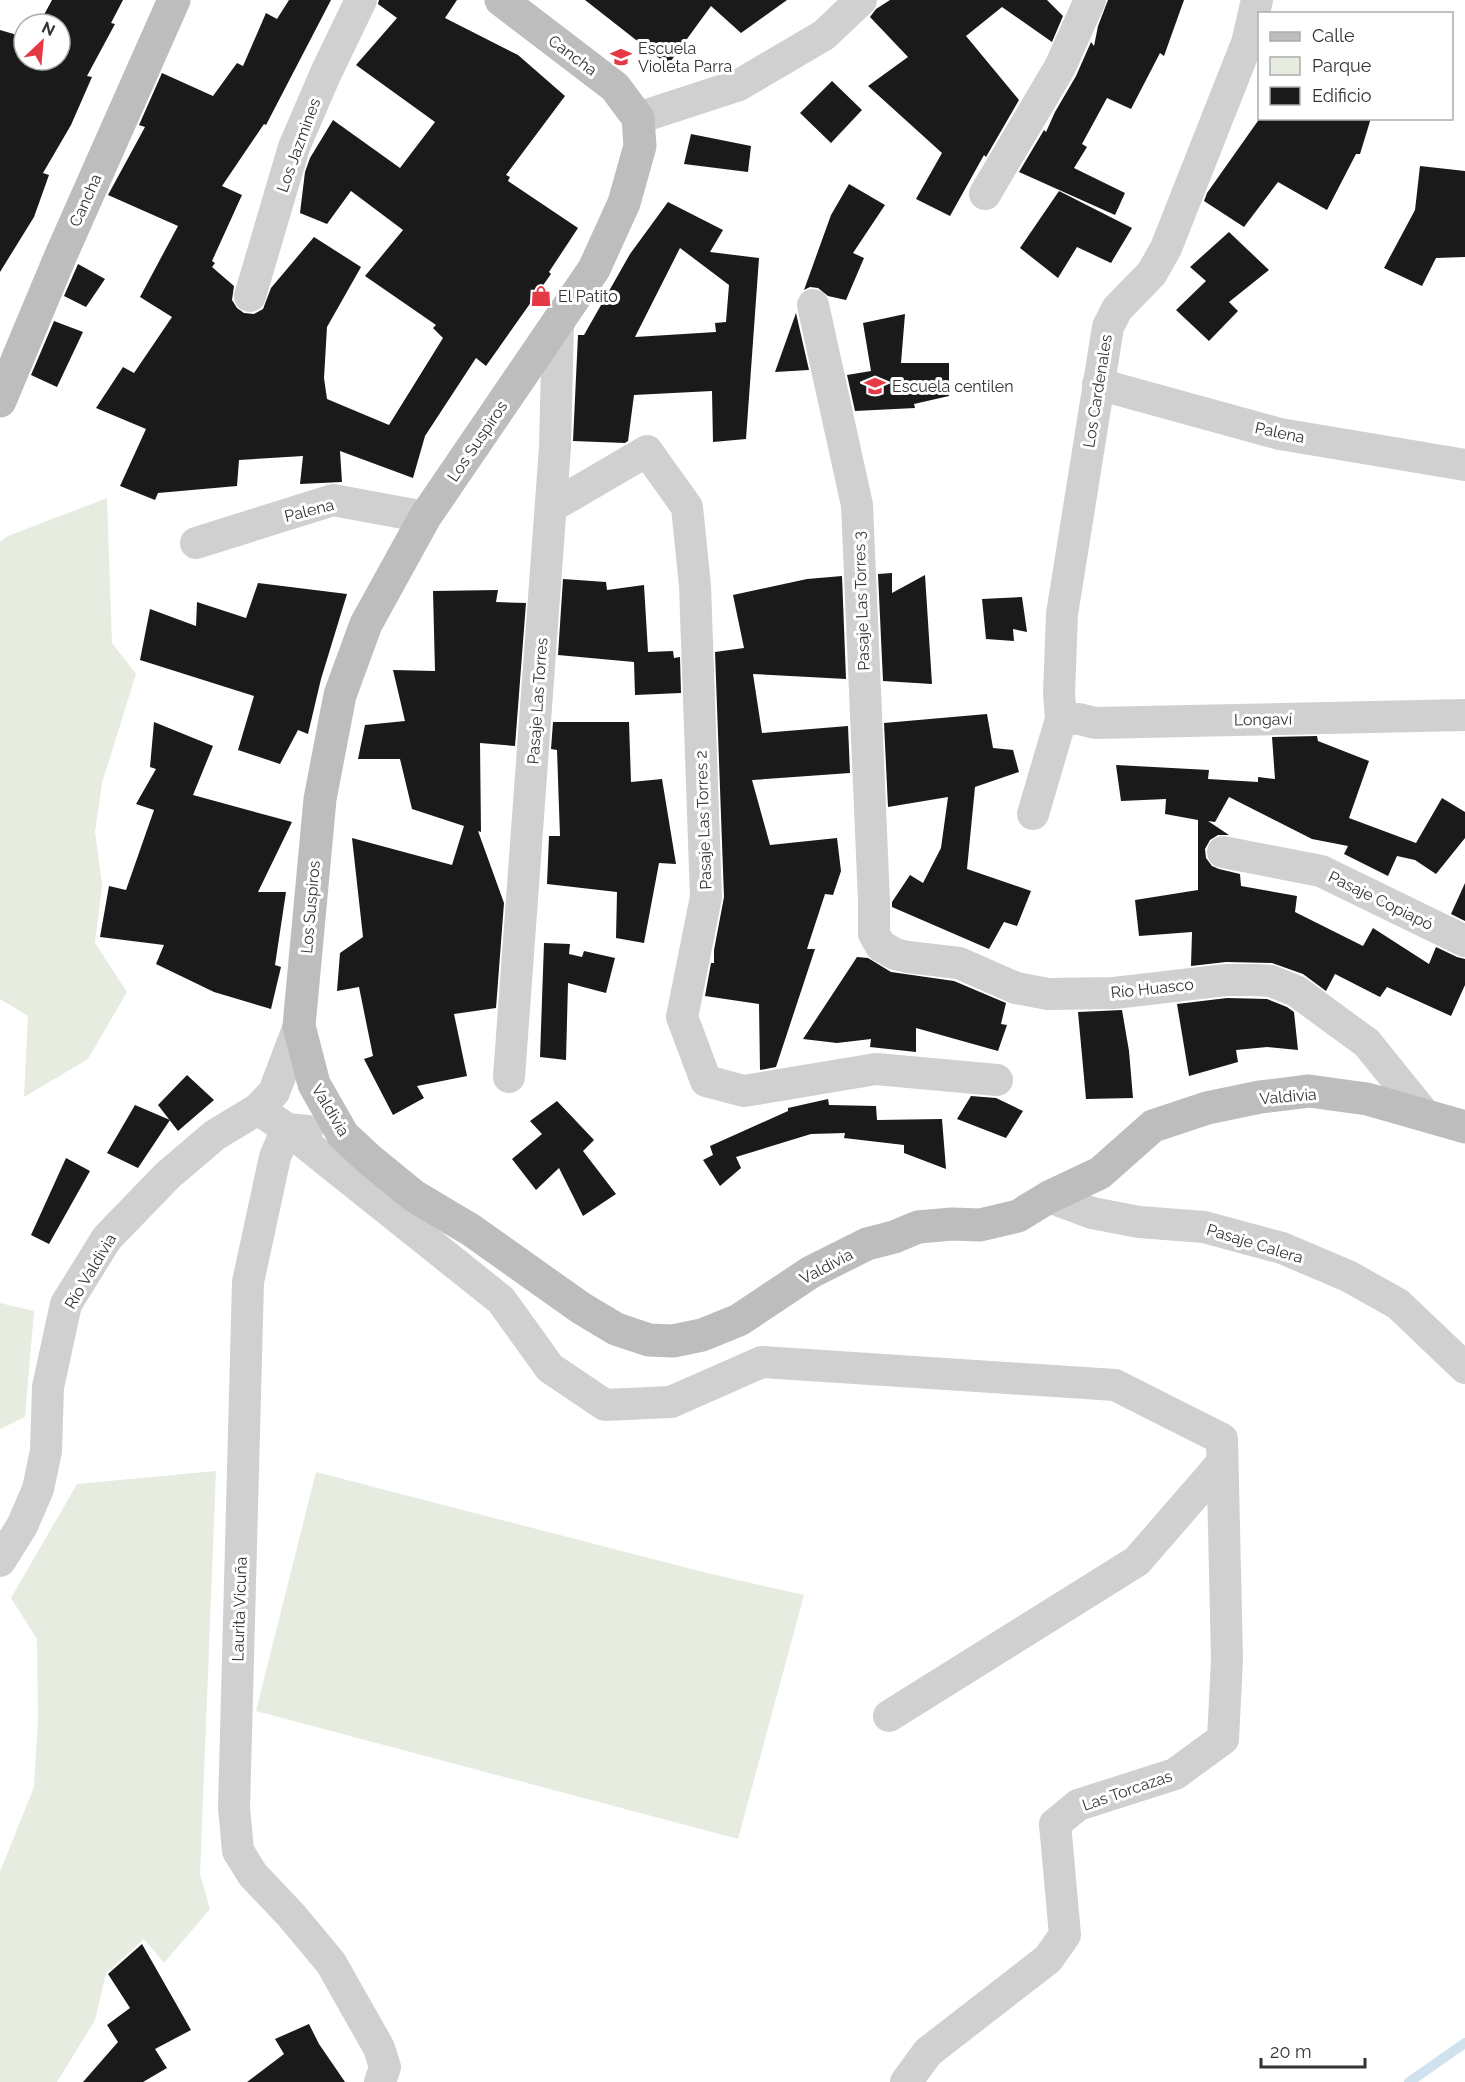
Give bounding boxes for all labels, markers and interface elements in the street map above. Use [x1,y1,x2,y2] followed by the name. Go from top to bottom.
[12,12,72,72] north arrow
[1258,12,1453,120] legend
[39,18,58,40] text: N
[1312,25,1355,46] text: Calle
[545,31,601,80] street label: Cancha
[638,39,732,76] place label: Escuela Violeta Parra
[609,45,633,69] school or university icon: Escuela Violeta Parra
[1312,55,1372,76] text: Parque
[1312,85,1372,106] text: Edificio
[273,95,324,195] street label: Los Jazmines
[65,171,105,230] street label: Cancha
[529,284,553,308] shop icon: El Patito
[558,287,618,306] place label: El Patito
[1079,333,1116,449] street label: Los Cardenales
[863,374,887,398] school or university icon: Escuela centilen
[892,377,1014,396] place label: Escuela centilen
[443,397,512,485] street label: Los Suspiros
[1253,418,1307,447] street label: Palena
[282,495,336,526] street label: Palena
[850,531,873,671] street label: Pasaje Las Torres 3
[524,637,551,765] street label: Pasaje Las Torres
[1234,709,1293,730] street label: Longaví
[692,750,715,890] street label: Pasaje Las Torres 2
[297,859,324,954] street label: Los Suspiros
[1325,867,1436,934] street label: Pasaje Copiapó
[1110,975,1195,1002] street label: Río Huasco
[308,1081,353,1140] street label: Valdivia
[1259,1085,1317,1108] street label: Valdivia
[1204,1220,1305,1267] street label: Pasaje Calera
[61,1230,120,1312] street label: Río Valdivia
[796,1245,856,1288] street label: Valdivia
[228,1556,251,1662] street label: Laurita Vicuña
[1080,1766,1175,1815] street label: Las Torcazas
[1261,2031,1364,2069] scale bar
[1270,2041,1312,2062] text: 20 m

